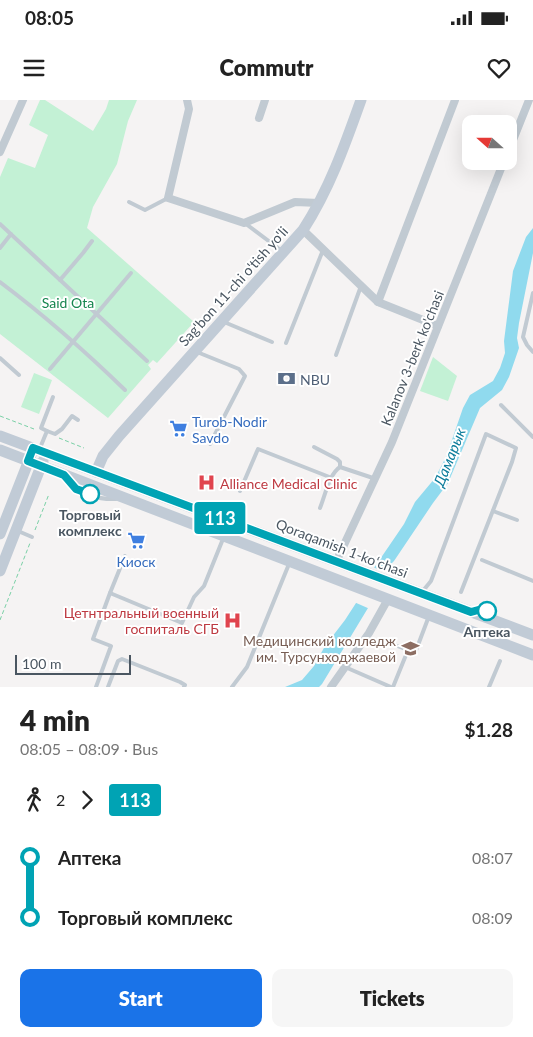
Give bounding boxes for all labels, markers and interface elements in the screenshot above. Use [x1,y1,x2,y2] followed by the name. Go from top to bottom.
[25,6,74,29] text: 08:05
[20,54,48,82] icon: menu
[220,54,313,81] text: Commutr
[485,54,513,82] icon: heart
[462,115,518,170] north arrow
[462,115,517,170] map controls
[175,223,291,349] street label: Sag'bon 11-chi o'tish yo'li
[377,288,447,428] street label: Kalanov 3-berk ko'chasi
[42,294,94,311] park label: Said Ota
[276,369,296,389] bank icon: NBU
[300,371,330,388] place label: NBU
[192,413,267,446] place label: Turob-Nodir Savdo
[168,419,188,439] supermarket icon: Turob-Nodir Savdo
[429,425,469,490] water label: Дамарык
[196,473,216,493] hospital icon: Alliance Medical Clinic
[220,475,358,492] place label: Alliance Medical Clinic
[80,484,100,504] marker: Торговый комплекс
[191,502,249,534] line badge: 113
[58,506,122,539] place label: Торговый комплекс
[204,507,236,529] text: 113
[274,515,410,581] street label: Qoraqamish 1-koʻchasi
[126,531,146,551] supermarket icon: Киоск
[116,553,156,570] place label: Киоск
[477,601,497,621] marker: Аптека
[64,604,219,637] place label: Цетнтральный военный госпиталь СГБ
[223,610,243,630] hospital icon: Цетнтральный военный госпиталь СГБ
[463,623,510,640] place label: Аптека
[243,632,396,665] place label: Медицинский колледж им. Турсунходжаевой
[400,638,420,658] school or university icon: Медицинский колледж им. Турсунходжаевой
[15,652,131,675] scale bar
[22,655,61,672] text: 100 m
[20,703,90,737] text: 4 min
[464,718,513,741] text: $1.28
[20,739,158,758] text: 08:05 – 08:09 · Bus
[20,786,48,814] icon: walk
[73,786,101,814] icon: forward
[119,789,151,811] text: 113
[56,790,65,809] text: 2
[58,846,122,869] text: Аптека
[472,848,513,867] text: 08:07
[58,906,233,929] text: Торговый комплекс
[472,908,513,927] text: 08:09
[20,969,262,1027] button: Start
[272,969,513,1027] button: Tickets

